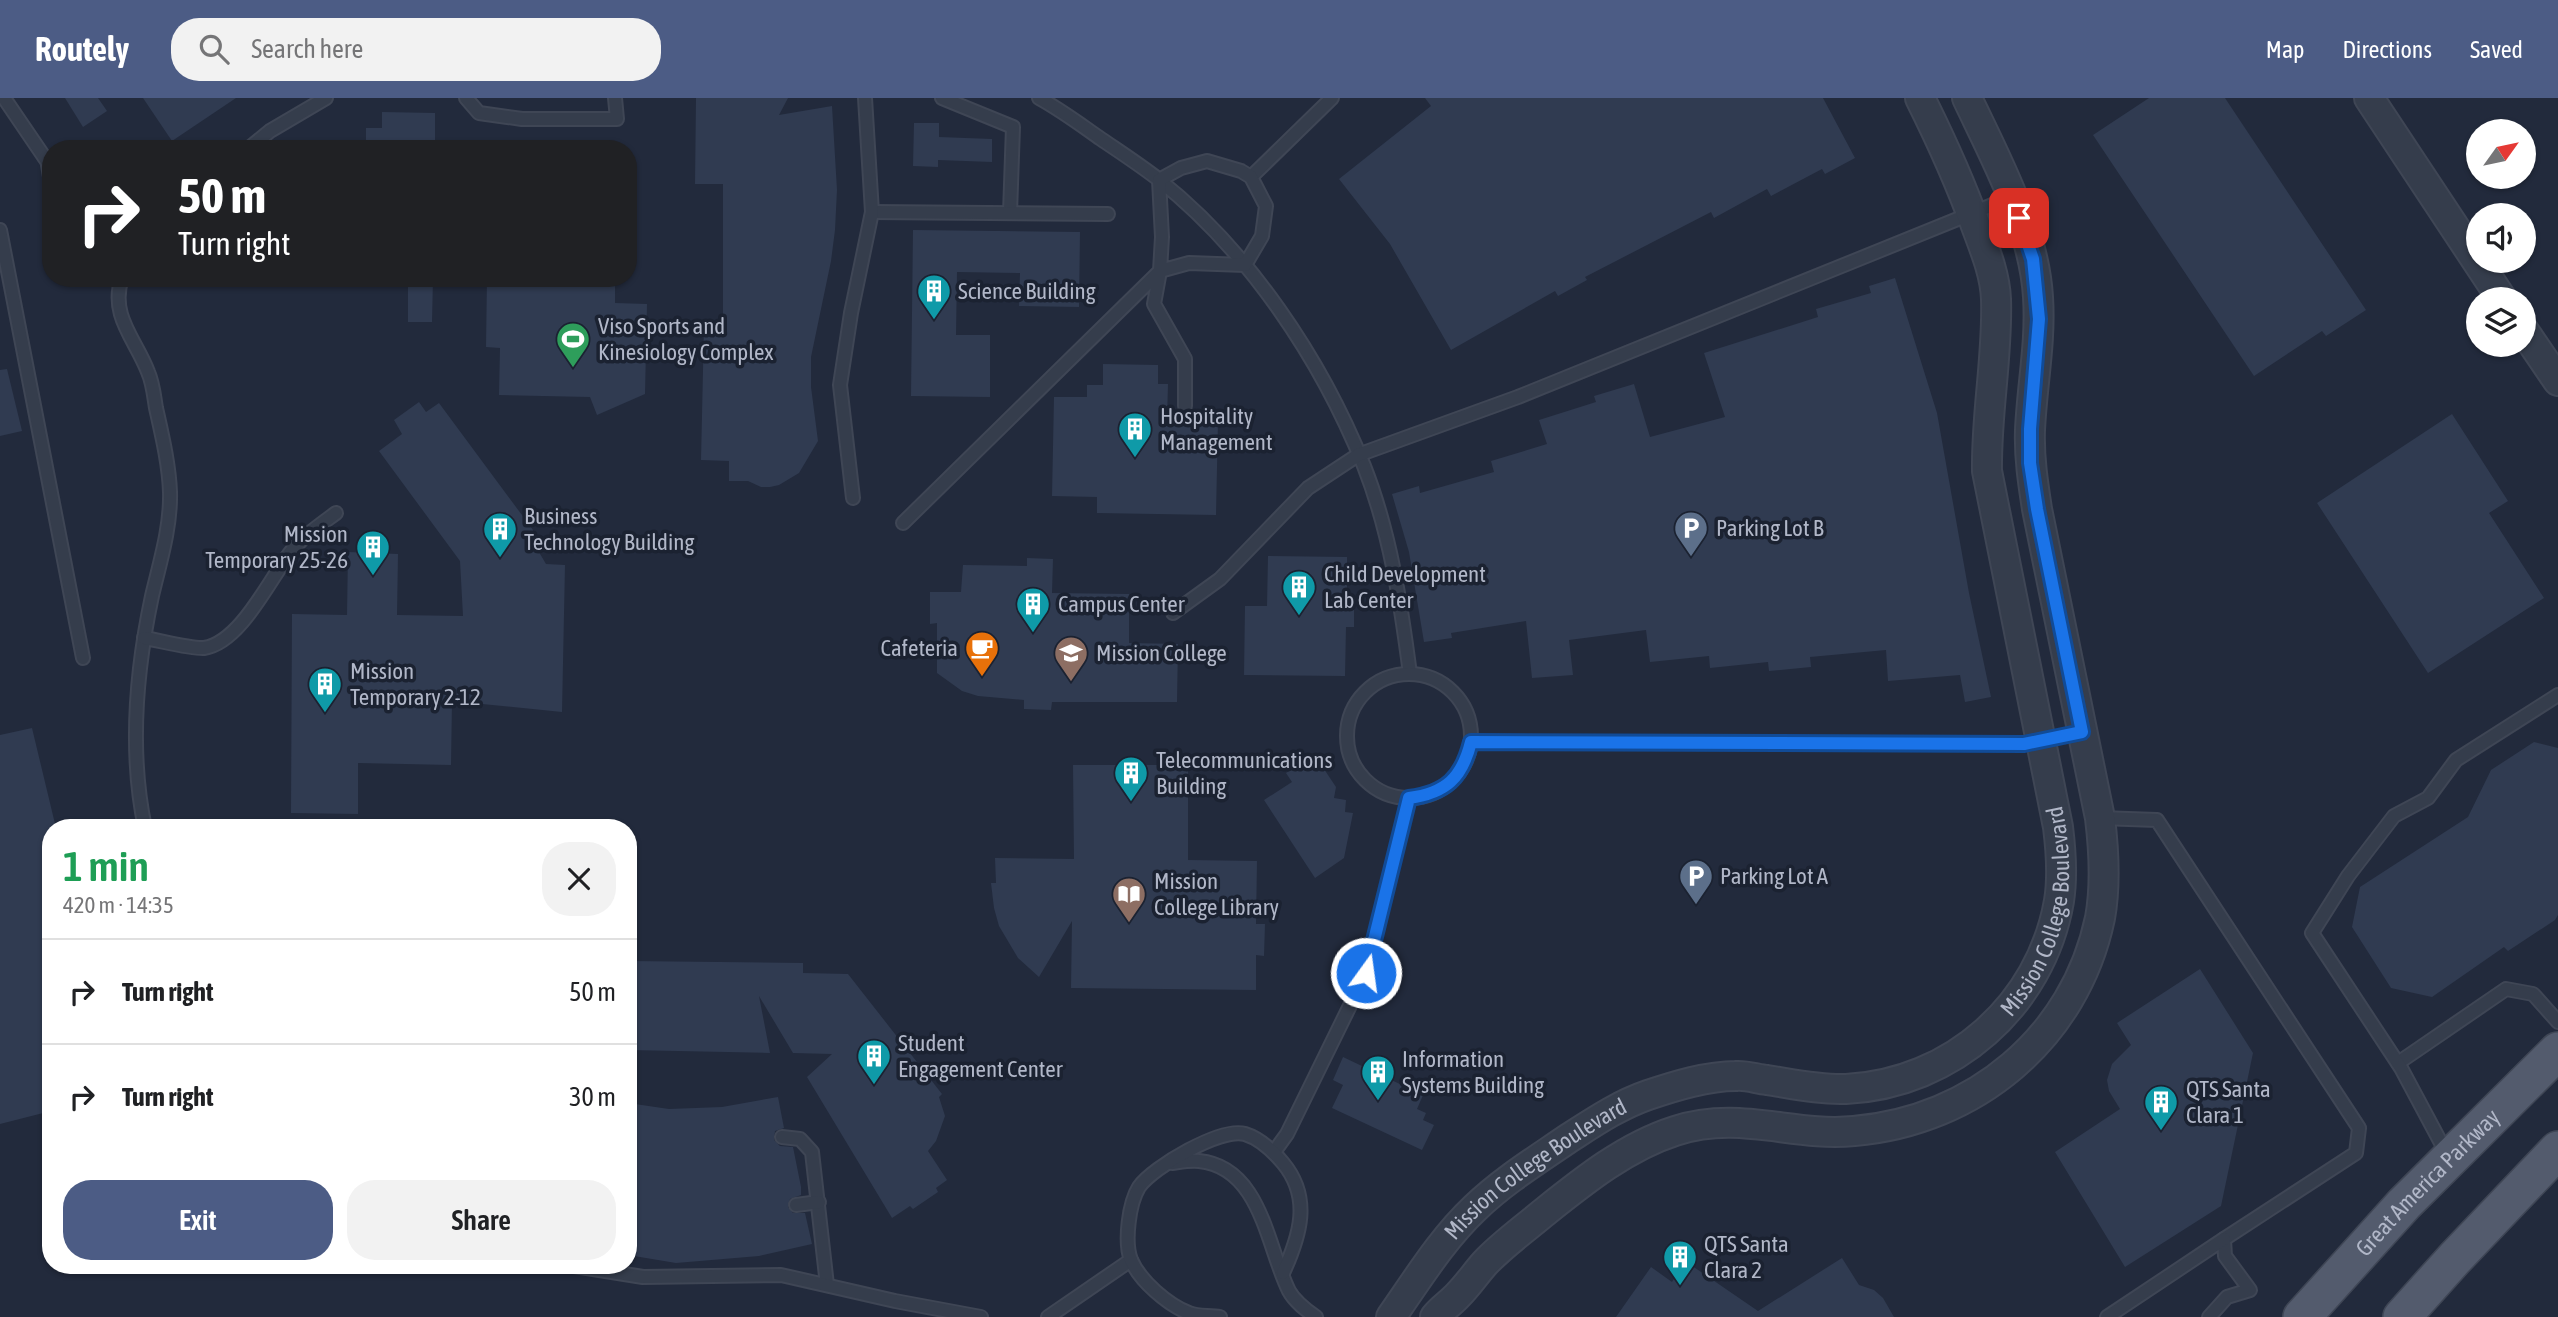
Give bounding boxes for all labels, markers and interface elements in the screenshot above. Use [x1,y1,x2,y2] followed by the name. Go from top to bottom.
[171,18,661,81] search box
[35,30,129,68] text: Routely
[195,30,233,68] icon: search
[251,34,363,64] text: Search here
[2266,36,2304,63] text: Map
[2342,36,2432,63] text: Directions
[2470,36,2523,63] text: Saved
[2466,119,2536,189] north arrow
[2466,119,2536,357] map controls
[178,167,266,223] text: 50 m
[63,168,154,259] icon: right
[1989,188,2049,248] pin
[2000,199,2038,237] icon: arrive
[2466,203,2536,273] button: sound
[178,225,291,262] text: Turn right
[915,272,953,321] building icon: Science Building
[958,278,1096,304] place label: Science Building
[2466,287,2536,357] button: layers
[598,313,774,365] place label: Viso Sports and Kinesiology Complex
[554,320,592,369] sports icon: Viso Sports and Kinesiology Complex
[1160,403,1273,455] place label: Hospitality Management
[1116,410,1154,459] building icon: Hospitality Management
[524,503,694,555] place label: Business Technology Building
[1672,509,1710,558] parking icon: Parking Lot B
[481,510,519,559] building icon: Business Technology Building
[1716,515,1824,541] place label: Parking Lot B
[205,521,348,573] place label: Mission Temporary 25-26
[354,528,392,577] building icon: Mission Temporary 25-26
[1324,561,1486,613] place label: Child Development Lab Center
[1280,568,1318,617] building icon: Child Development Lab Center
[1014,585,1052,634] building icon: Campus Center
[1058,591,1186,617] place label: Campus Center
[963,629,1001,678] cafe icon: Cafeteria
[1052,634,1090,683] school or university icon: Mission College
[881,635,958,661] place label: Cafeteria
[1096,640,1227,666] place label: Mission College
[350,658,481,710] place label: Mission Temporary 2-12
[306,665,344,714] building icon: Mission Temporary 2-12
[1156,747,1333,799] place label: Telecommunications Building
[1112,754,1150,803] building icon: Telecommunications Building
[1995,804,2074,1021] street label: Mission College Boulevard
[63,842,149,890] text: 1 min
[542,842,616,916] button: close
[1677,857,1715,906] parking icon: Parking Lot A
[1720,863,1829,889] place label: Parking Lot A
[1154,868,1279,920] place label: Mission College Library
[1110,875,1148,924] library icon: Mission College Library
[63,892,174,918] text: 420 m · 14:35
[1329,936,1403,1010] position arrow
[63,973,101,1011] icon: right
[122,977,213,1007] text: Turn right
[569,977,616,1007] text: 50 m
[898,1030,1064,1082] place label: Student Engagement Center
[855,1037,893,1086] building icon: Student Engagement Center
[1402,1046,1544,1098] place label: Information Systems Building
[1359,1053,1397,1102] building icon: Information Systems Building
[2186,1076,2271,1128] place label: QTS Santa Clara 1
[63,1078,101,1116] icon: right
[122,1082,213,1112] text: Turn right
[569,1082,616,1112] text: 30 m
[2142,1083,2180,1132] building icon: QTS Santa Clara 1
[1439,1093,1631,1244] street label: Mission College Boulevard
[2350,1104,2505,1261] street label: Great America Parkway
[63,1180,333,1260] button: Exit
[347,1180,616,1260] button: Share
[1704,1231,1789,1283] place label: QTS Santa Clara 2
[1661,1238,1699,1287] building icon: QTS Santa Clara 2

